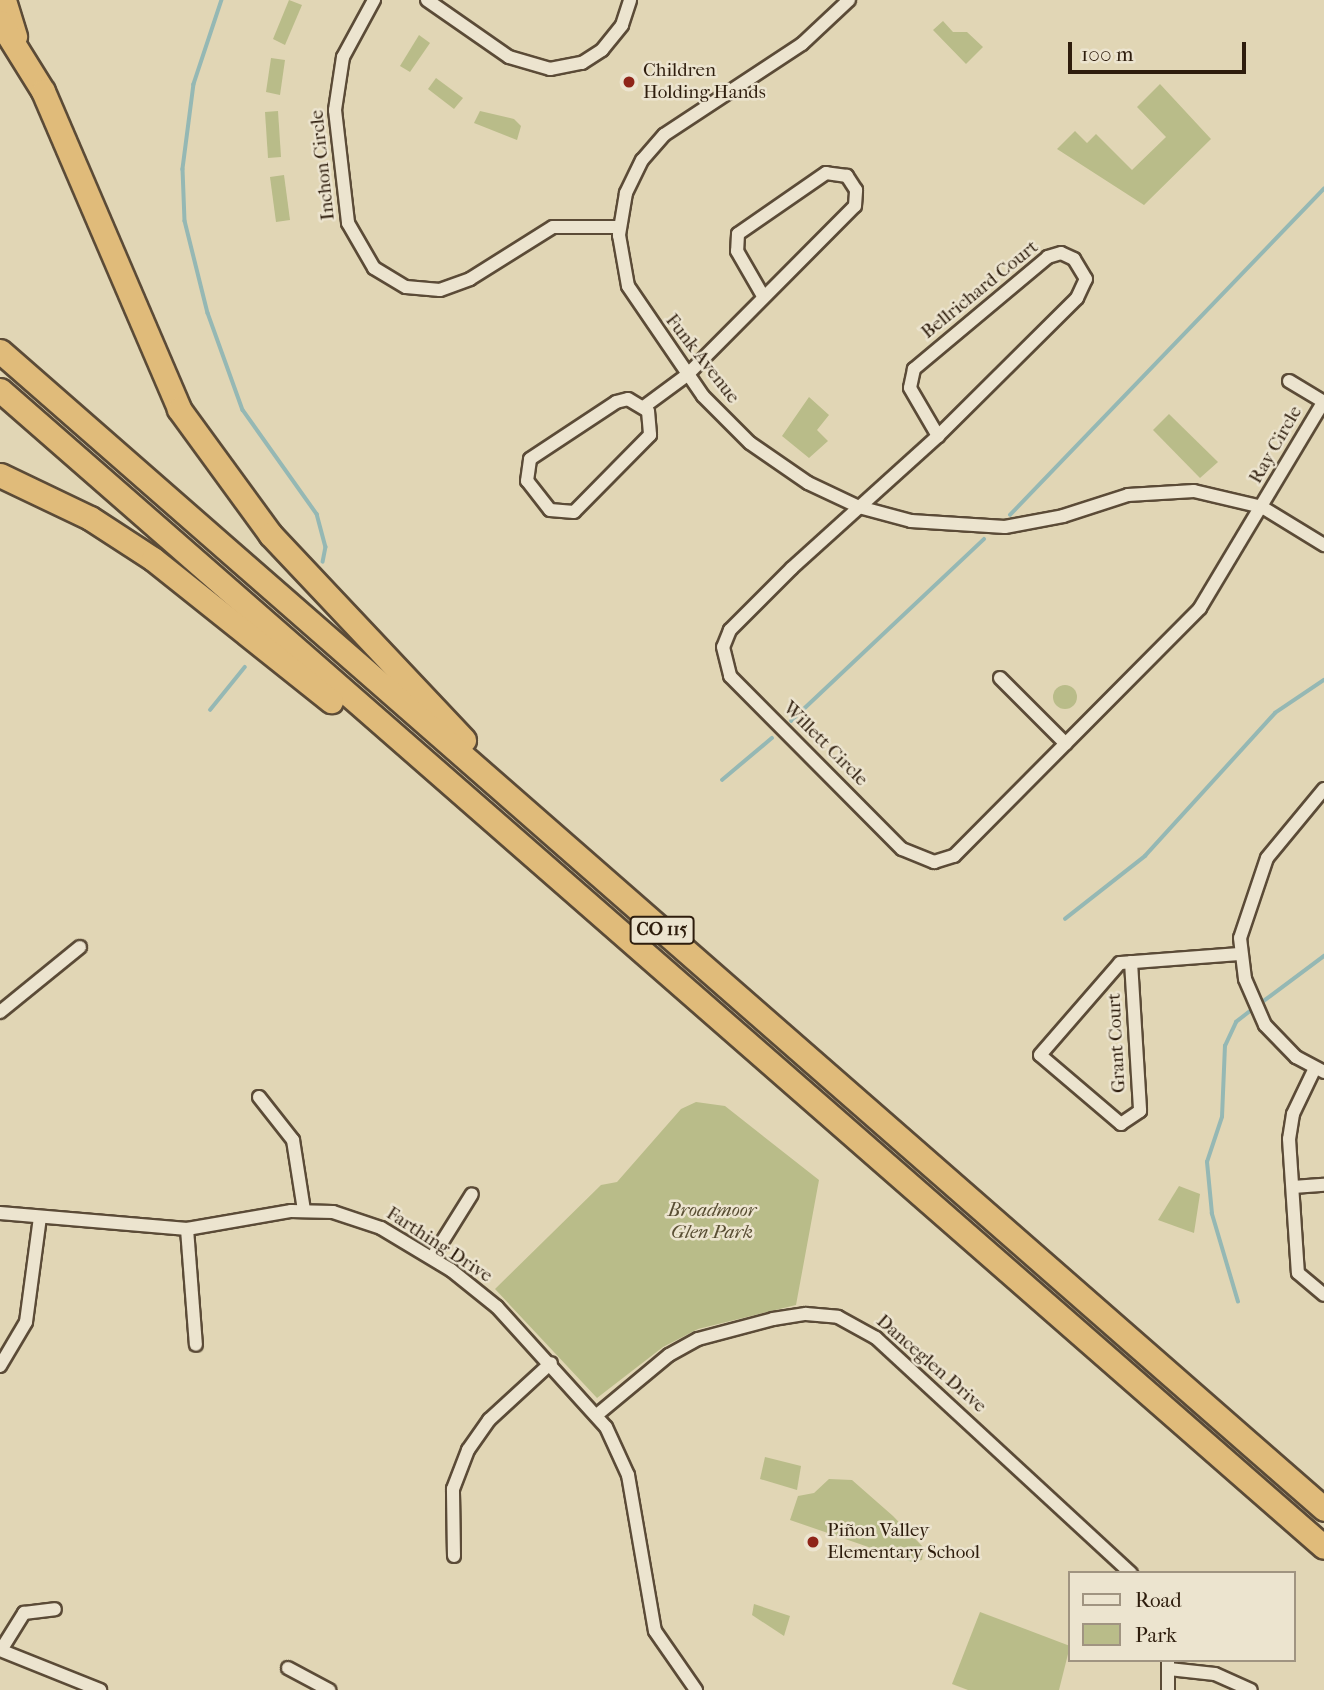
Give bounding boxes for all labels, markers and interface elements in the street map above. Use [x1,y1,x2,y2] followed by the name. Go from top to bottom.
[1072,28,1250,72] scale bar
[1081,42,1134,66] text: 100 m
[643,60,766,104] place label: Children Holding Hands
[621,74,637,90] marker: Children Holding Hands
[306,109,340,221] street label: Inchon Circle
[917,236,1043,344] street label: Bellrichard Court
[660,310,744,408] street label: Funk Avenue
[1245,402,1307,488] street label: Ray Circle
[778,697,872,791] street label: Willett Circle
[629,916,695,945] road number: CO 115
[1103,992,1131,1094] street label: Grant Court
[668,1200,756,1244] park label: Broadmoor Glen Park
[382,1202,496,1288] street label: Farthing Drive
[871,1310,991,1418] street label: Danceglen Drive
[827,1520,980,1564] place label: Piñon Valley Elementary School
[805,1534,821,1550] marker: Piñon Valley Elementary School
[1068,1571,1296,1662] legend
[1135,1588,1182,1612] text: Road
[1135,1623,1177,1647] text: Park

